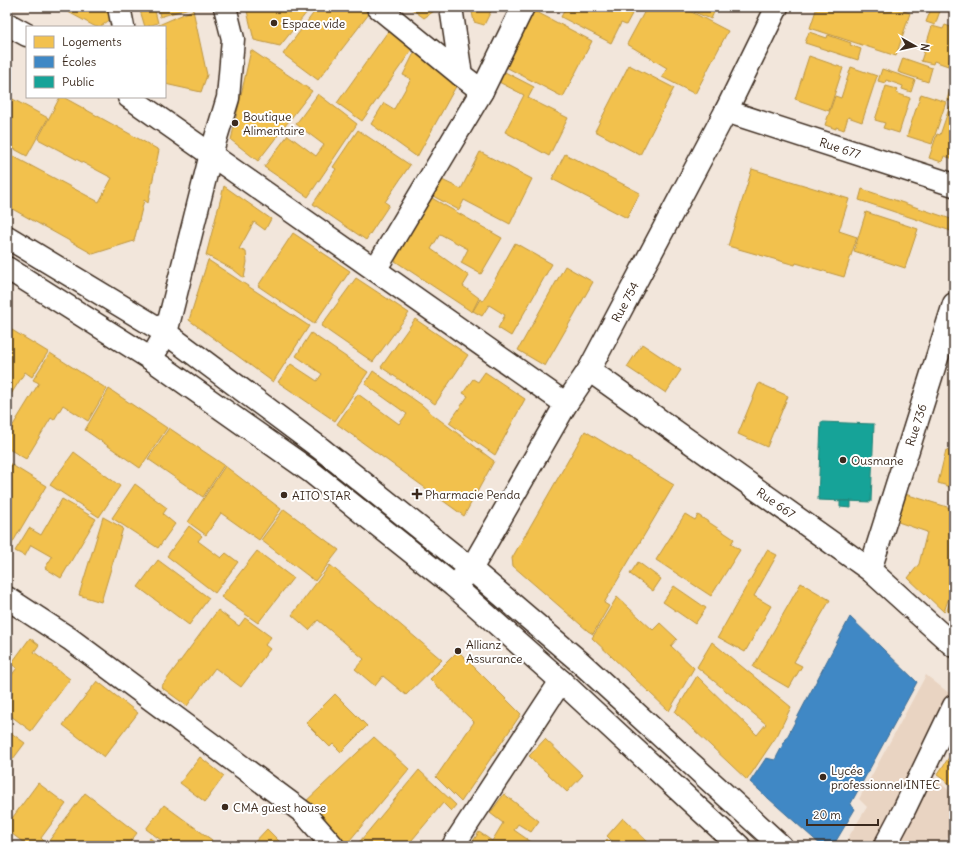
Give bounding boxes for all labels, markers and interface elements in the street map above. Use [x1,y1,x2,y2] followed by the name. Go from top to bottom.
[282,16,345,31] place label: Espace vide
[269,18,279,28] marker: Espace vide
[26,26,166,98] legend
[895,26,935,66] north arrow
[62,34,122,49] text: Logements
[917,43,932,52] text: N
[62,54,96,69] text: Écoles
[62,74,94,89] text: Public
[243,109,305,138] place label: Boutique Alimentaire
[230,118,240,128] marker: Boutique Alimentaire
[817,134,863,162] street label: Rue 677
[608,279,642,325] street label: Rue 754
[902,402,930,448] street label: Rue 736
[851,453,904,468] place label: Ousmane
[838,455,848,465] marker: Ousmane
[754,484,798,522] street label: Rue 667
[425,487,521,502] place label: Pharmacie Penda
[292,488,351,503] place label: AITO STAR
[412,489,422,499] marker: Pharmacie Penda
[279,490,289,500] marker: AITO STAR
[466,637,523,666] place label: Allianz Assurance
[453,646,463,656] marker: Allianz Assurance
[831,763,940,792] place label: Lycée professionnel INTEC
[818,772,828,782] marker: Lycée professionnel INTEC
[233,800,326,815] place label: CMA guest house
[807,801,878,827] scale bar
[220,802,230,812] marker: CMA guest house
[813,807,841,822] text: 20 m

